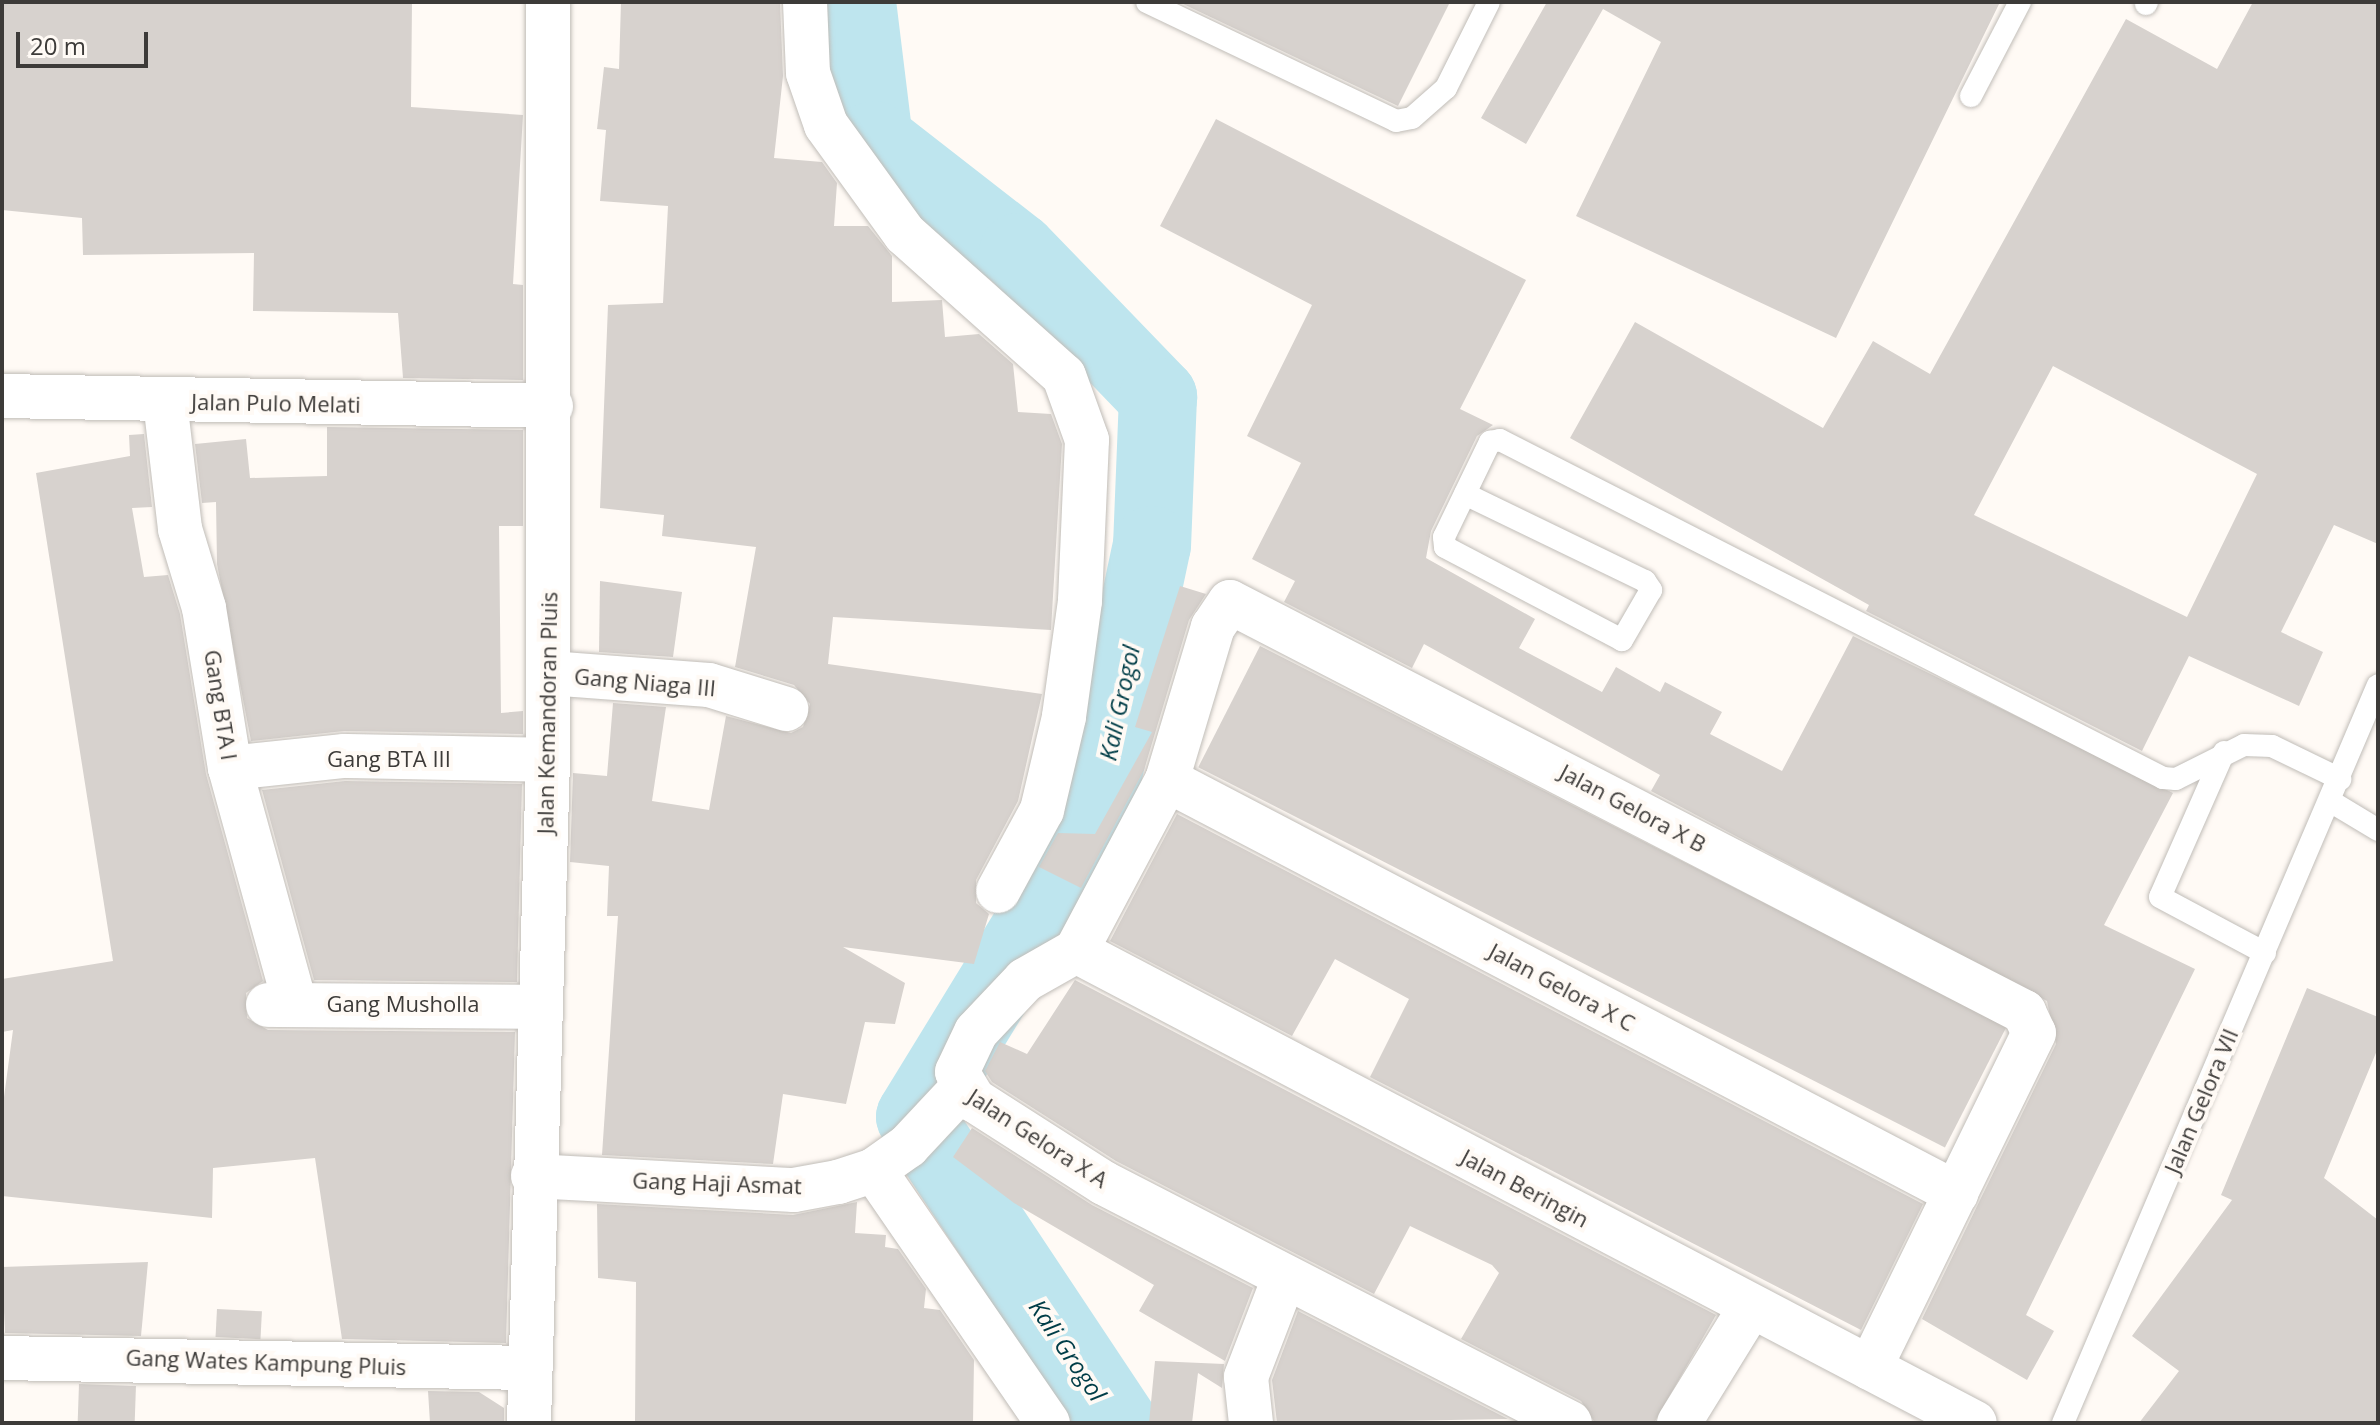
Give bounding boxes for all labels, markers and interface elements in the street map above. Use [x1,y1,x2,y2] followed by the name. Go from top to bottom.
[20,16,152,66] scale bar
[30,29,86,62] text: 20 m
[191,388,361,418] street label: Jalan Pulo Melati
[532,592,562,834] street label: Jalan Kemandoran Pluis
[1093,643,1145,763] water label: Kali Grogol
[199,648,243,762] street label: Gang BTA I
[573,663,717,701] street label: Gang Niaga III
[327,746,451,772] street label: Gang BTA III
[1555,758,1711,858] street label: Jalan Gelora X B
[1485,937,1639,1037] street label: Jalan Gelora X C
[326,991,480,1017] street label: Gang Musholla
[2159,1025,2243,1177] street label: Jalan Gelora VII
[963,1083,1113,1193] street label: Jalan Gelora X A
[1457,1143,1593,1233] street label: Jalan Beringin
[632,1167,802,1199] street label: Gang Haji Asmat
[1023,1294,1113,1406] water label: Kali Grogol
[125,1344,407,1380] street label: Gang Wates Kampung Pluis

